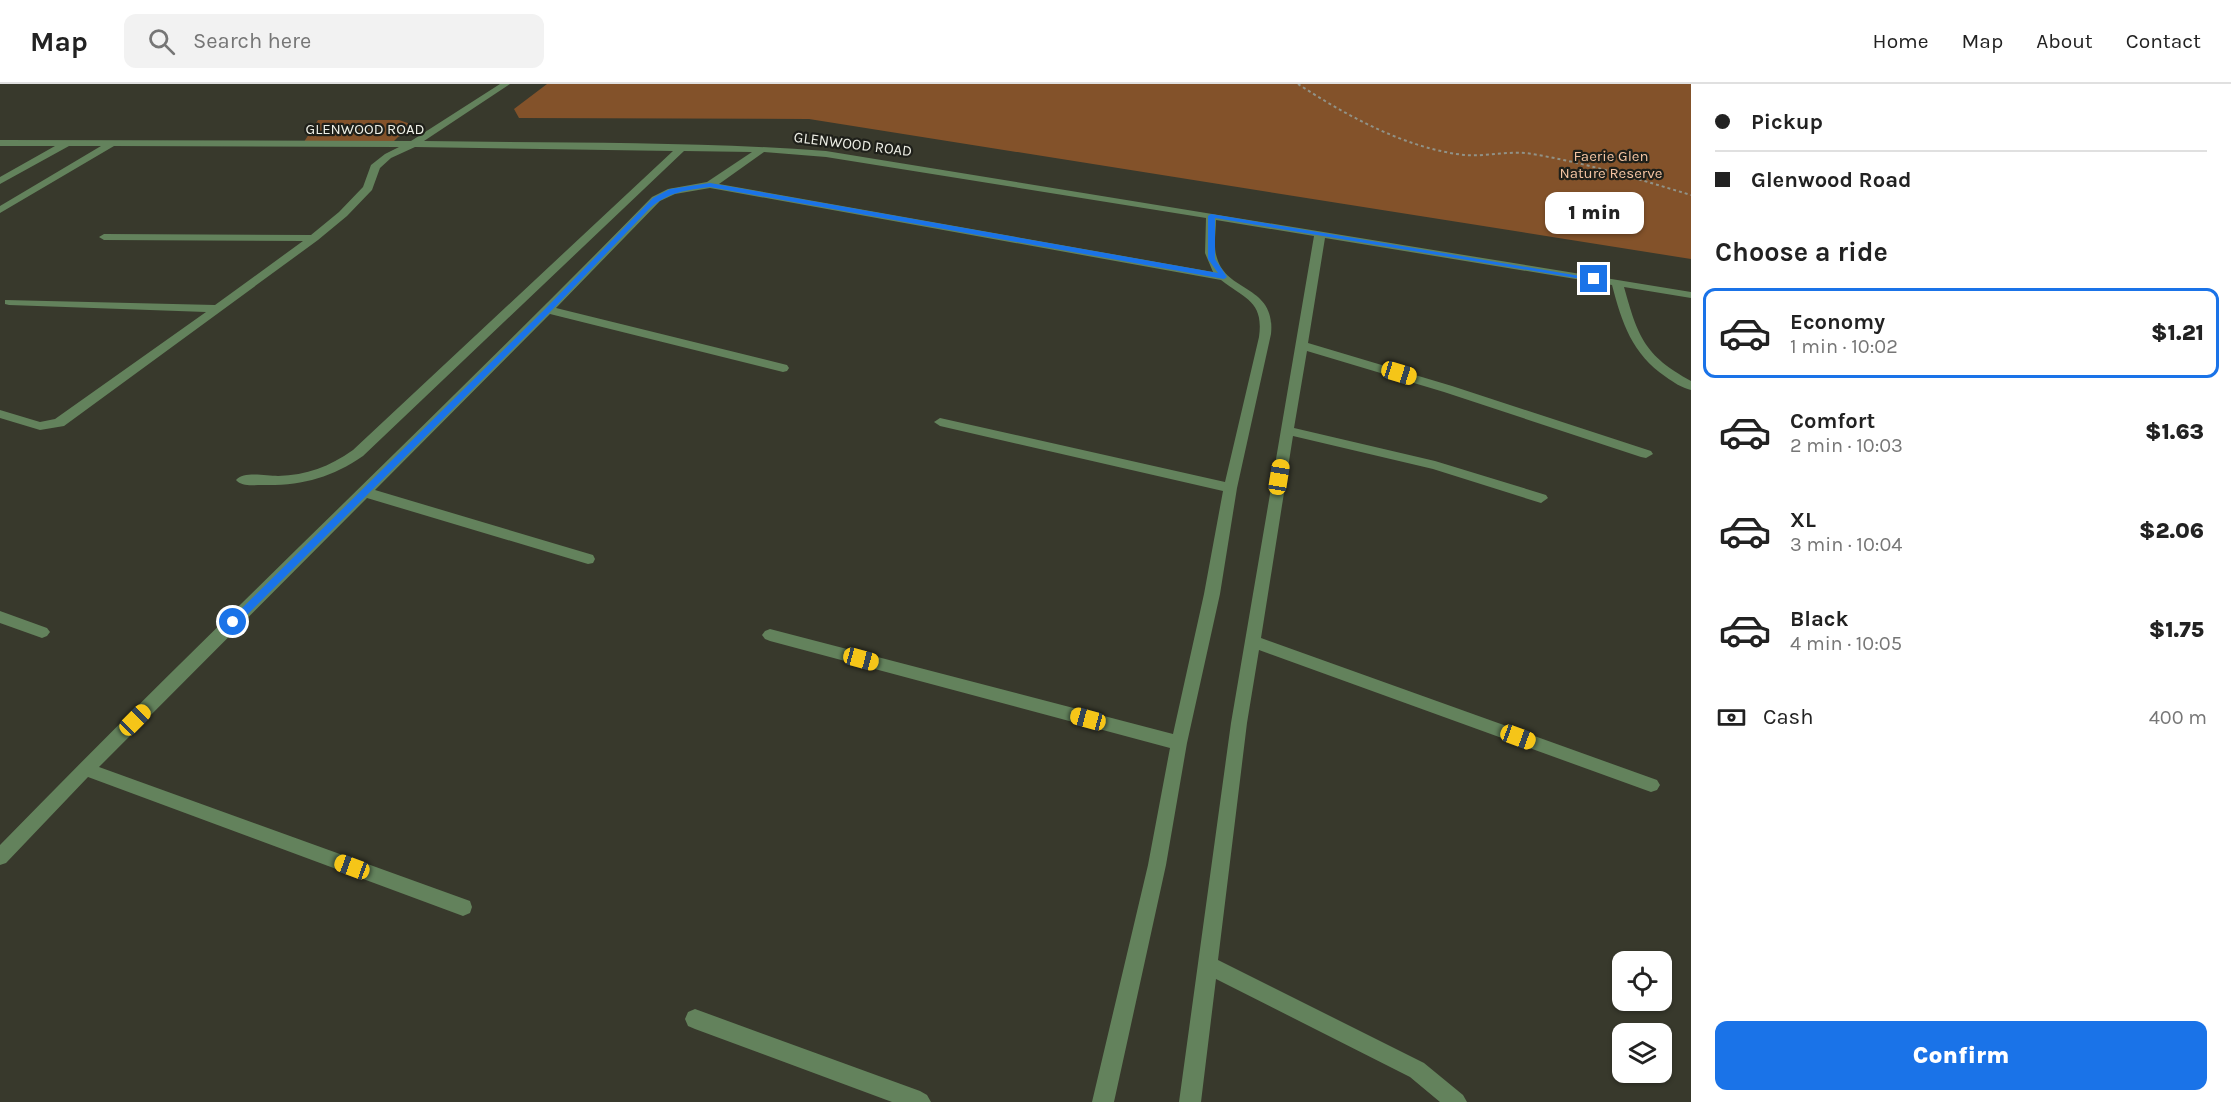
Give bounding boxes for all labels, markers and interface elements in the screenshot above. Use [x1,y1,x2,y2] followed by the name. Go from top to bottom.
[124,14,544,68] search box
[30,25,88,58] text: Map
[145,25,178,58] icon: search
[193,28,311,54] text: Search here
[1873,29,1929,53] text: Home
[1962,29,2003,53] text: Map
[2036,29,2093,53] text: About
[2126,29,2201,53] text: Contact
[1751,109,1823,135] text: Pickup
[306,120,425,138] street label: GLENWOOD ROAD
[793,128,913,160] street label: GLENWOOD ROAD
[1559,147,1663,182] park label: Faerie Glen Nature Reserve
[1751,167,1912,193] text: Glenwood Road
[1544,192,1644,234] callout: 1 min
[1568,201,1621,224] text: 1 min
[1715,236,1888,268] text: Choose a ride
[1580,265,1607,292] route end
[1718,306,1772,360] icon: car
[1790,309,1885,335] text: Economy
[2151,320,2204,346] text: $1.21
[1790,335,1898,358] text: 1 min · 10:02
[1379,359,1419,387] car
[1718,405,1772,459] icon: car
[1790,408,1875,434] text: Comfort
[2145,419,2204,445] text: $1.63
[1790,434,1903,457] text: 2 min · 10:03
[1267,458,1291,496] car
[1718,504,1772,558] icon: car
[1790,507,1816,533] text: XL
[2139,518,2204,544] text: $2.06
[1790,533,1903,556] text: 3 min · 10:04
[1718,603,1772,657] icon: car
[1790,606,1849,632] text: Black
[219,608,246,635] route start
[2149,617,2204,643] text: $1.75
[1790,632,1902,655] text: 4 min · 10:05
[841,646,881,672] car
[116,701,154,739] car
[1715,701,1748,734] icon: cash
[1763,704,1813,730] text: Cash
[1068,706,1108,732] car
[2149,706,2207,729] text: 400 m
[1498,722,1538,752] car
[332,852,372,882] car
[1612,951,1672,1083] map controls
[1612,951,1672,1011] button: locate
[1715,1021,2207,1090] button: Confirm
[1612,1023,1672,1083] button: layers

